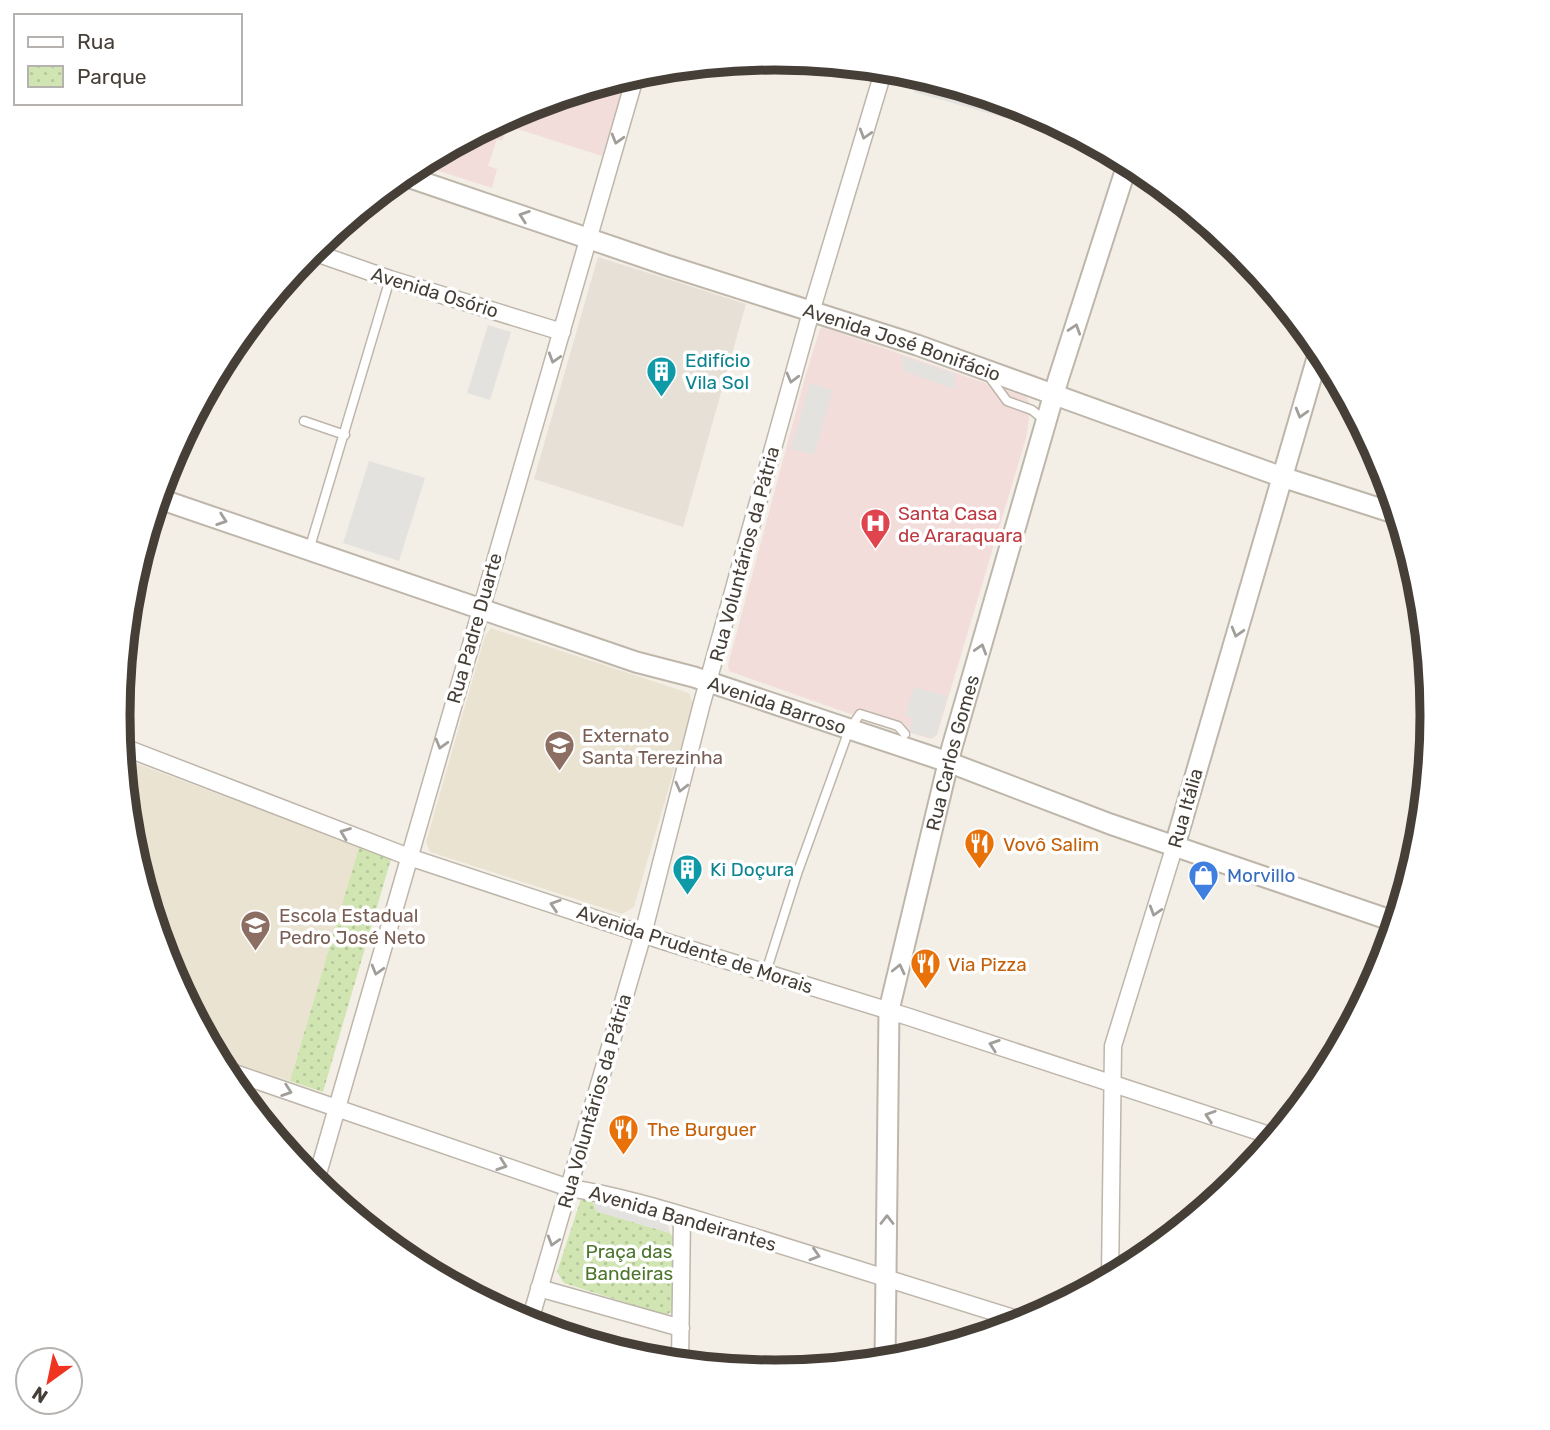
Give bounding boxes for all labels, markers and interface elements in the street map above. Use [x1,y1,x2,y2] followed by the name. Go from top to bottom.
[14,14,242,105] legend
[77,29,115,54] text: Rua
[77,64,147,89] text: Parque
[858,128,873,140] one-way arrow
[611,133,625,145] one-way arrow
[518,210,531,224] one-way arrow
[369,262,501,323] street label: Avenida Osório
[800,298,1004,386] street label: Avenida José Bonifácio
[1066,323,1081,335] one-way arrow
[685,349,750,394] place label: Edifício Vila Sol
[548,352,562,364] one-way arrow
[645,354,679,398] building icon: Edifício Vila Sol
[786,372,801,384] one-way arrow
[1294,407,1309,419] one-way arrow
[705,444,784,664] street label: Rua Voluntários da Pátria
[898,502,1023,547] place label: Santa Casa de Araraquara
[858,507,892,551] hospital icon: Santa Casa de Araraquara
[215,512,227,526] one-way arrow
[442,550,507,706] street label: Rua Padre Duarte
[1231,625,1245,637] one-way arrow
[972,644,987,656] one-way arrow
[705,671,849,739] street label: Avenida Barroso
[921,672,984,833] street label: Rua Carlos Gomes
[582,724,723,769] place label: Externato Santa Terezinha
[542,729,576,773] school or university icon: Externato Santa Terezinha
[435,737,450,749] one-way arrow
[1163,766,1208,851] street label: Rua Itália
[675,781,689,793] one-way arrow
[340,827,352,841] one-way arrow
[963,827,997,871] restaurant icon: Vovô Salim
[1003,833,1099,856] place label: Vovô Salim
[670,852,704,896] building icon: Ki Doçura
[710,858,794,881] place label: Ki Doçura
[1187,858,1221,902] shop icon: Morvillo
[1227,864,1295,887] place label: Morvillo
[550,899,562,913] one-way arrow
[574,900,816,999] street label: Avenida Prudente de Morais
[279,904,426,949] place label: Escola Estadual Pedro José Neto
[1148,904,1163,916] one-way arrow
[239,909,273,953] school or university icon: Escola Estadual Pedro José Neto
[908,947,942,991] restaurant icon: Via Pizza
[948,953,1027,976] place label: Via Pizza
[890,963,905,975] one-way arrow
[370,964,385,976] one-way arrow
[553,991,636,1211] street label: Rua Voluntários da Pátria
[988,1039,1000,1053] one-way arrow
[281,1083,293,1097] one-way arrow
[1204,1110,1216,1124] one-way arrow
[607,1112,641,1156] restaurant icon: The Burguer
[647,1118,757,1141] place label: The Burguer
[496,1157,508,1171] one-way arrow
[587,1181,779,1256] street label: Avenida Bandeirantes
[879,1214,895,1225] one-way arrow
[546,1235,561,1247] one-way arrow
[585,1240,673,1285] park label: Praça das Bandeiras
[808,1247,820,1262] one-way arrow
[14,1346,84,1416] north arrow
[28,1381,52,1408] text: N

